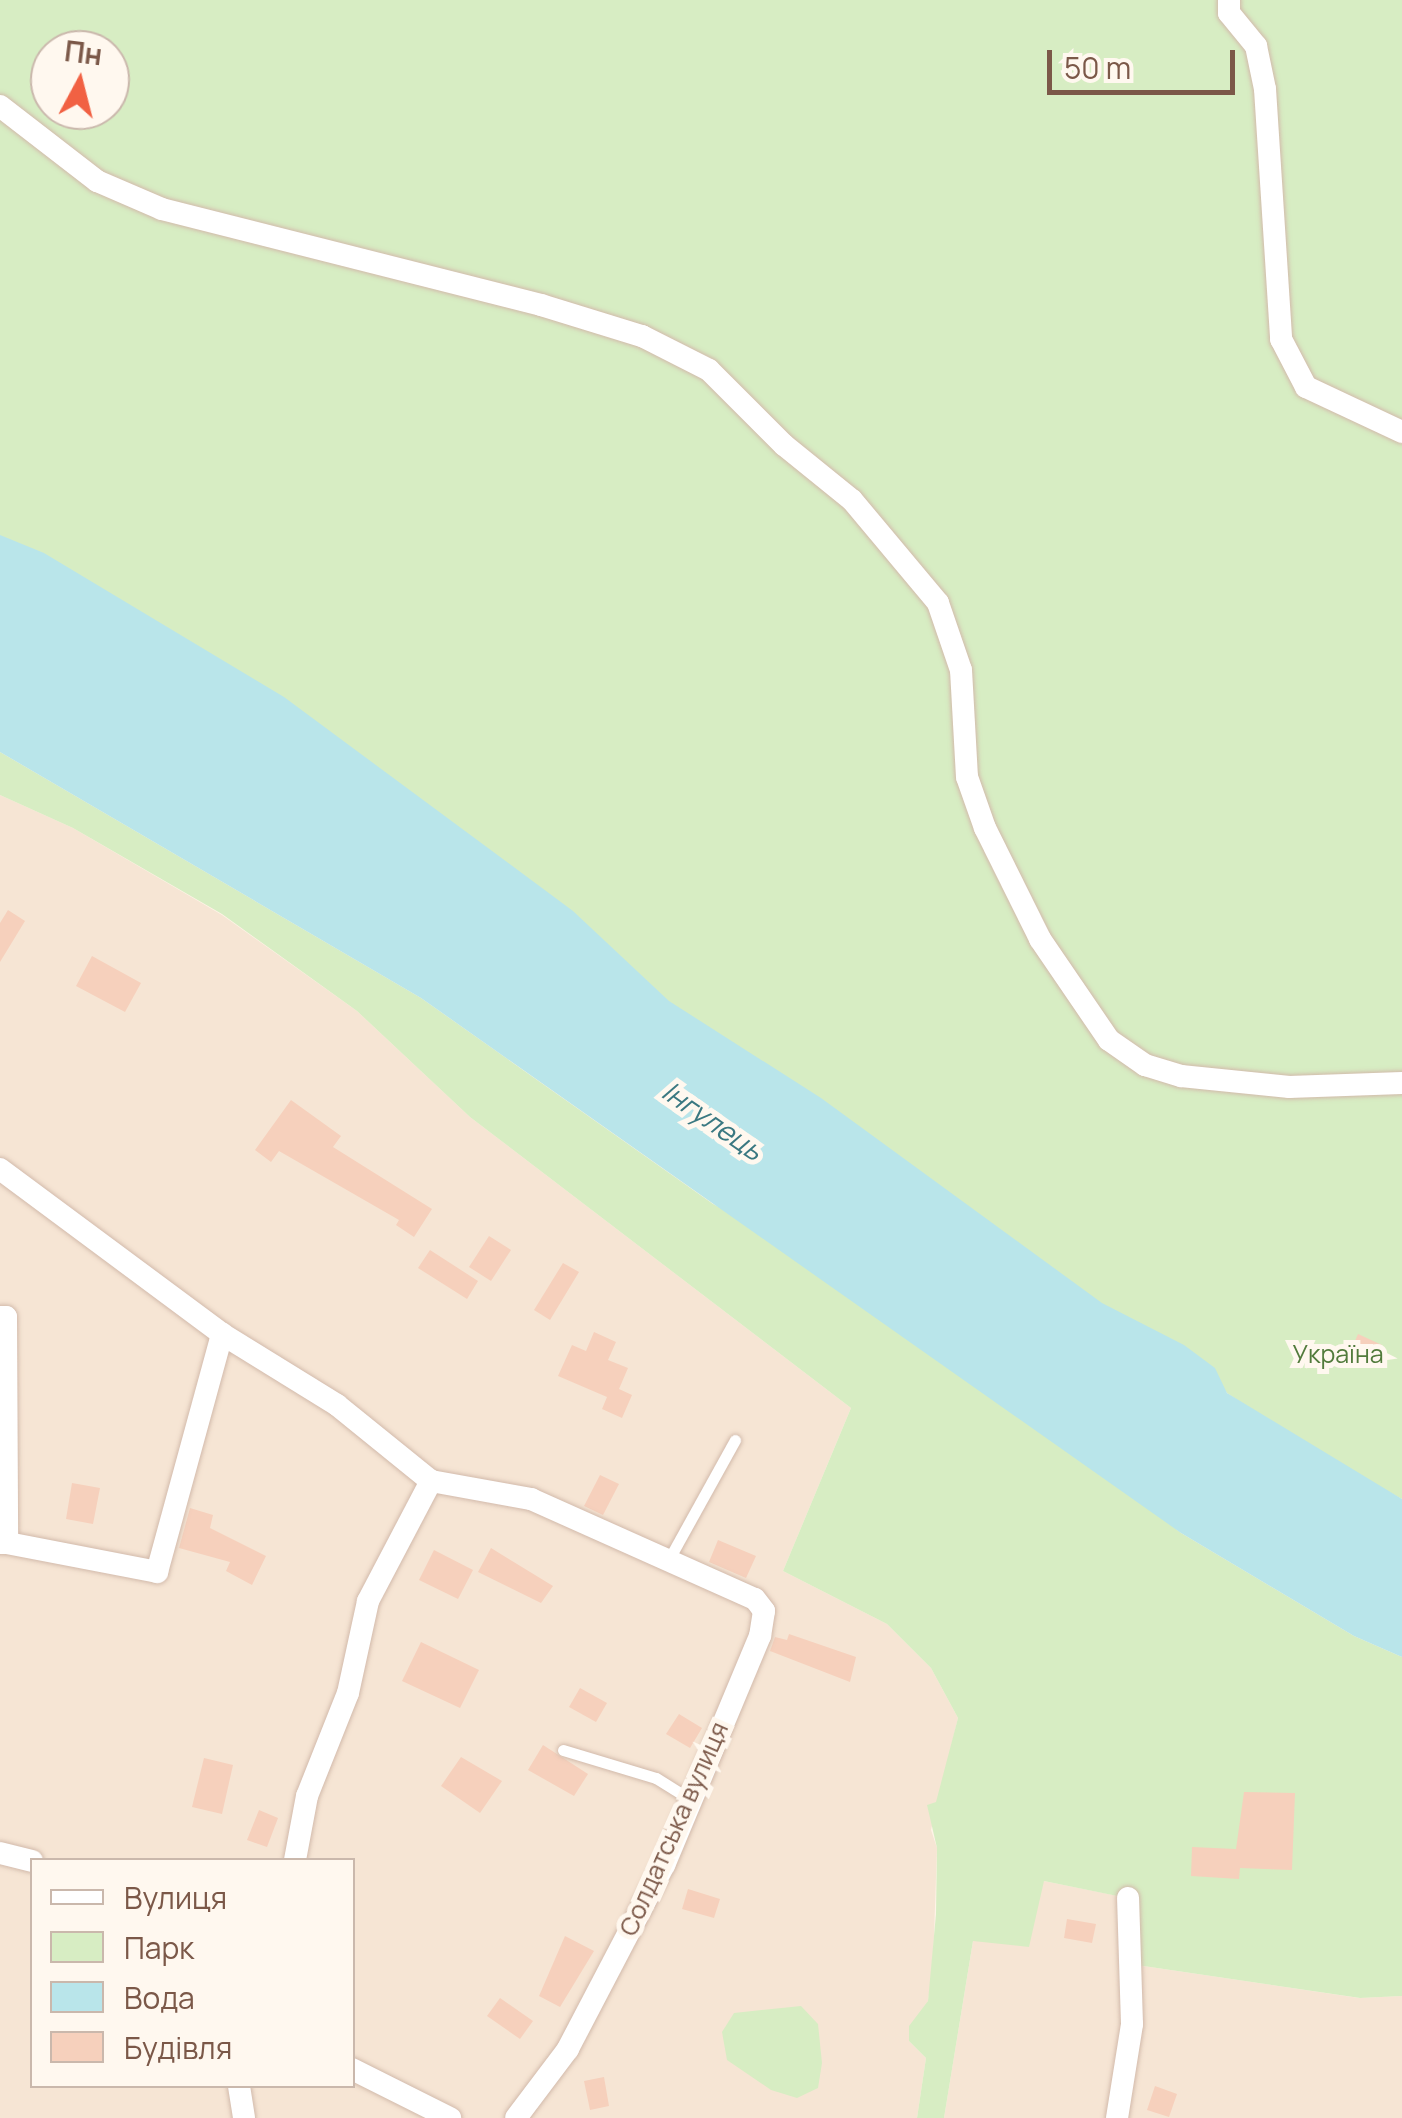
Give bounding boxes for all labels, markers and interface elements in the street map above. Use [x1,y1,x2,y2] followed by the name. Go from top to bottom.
[30,30,130,130] north arrow
[1052,30,1240,92] scale bar
[62,31,104,73] text: Пн
[1064,47,1131,88] text: 50 m
[656,1073,770,1167] water label: Інгулець
[1292,1339,1384,1369] park label: Україна
[613,1717,735,1941] street label: Солдатська вулиця
[30,1858,355,2088] legend
[124,1877,227,1918] text: Вулиця
[124,1927,194,1968] text: Парк
[124,1977,195,2018] text: Вода
[124,2027,232,2068] text: Будівля

